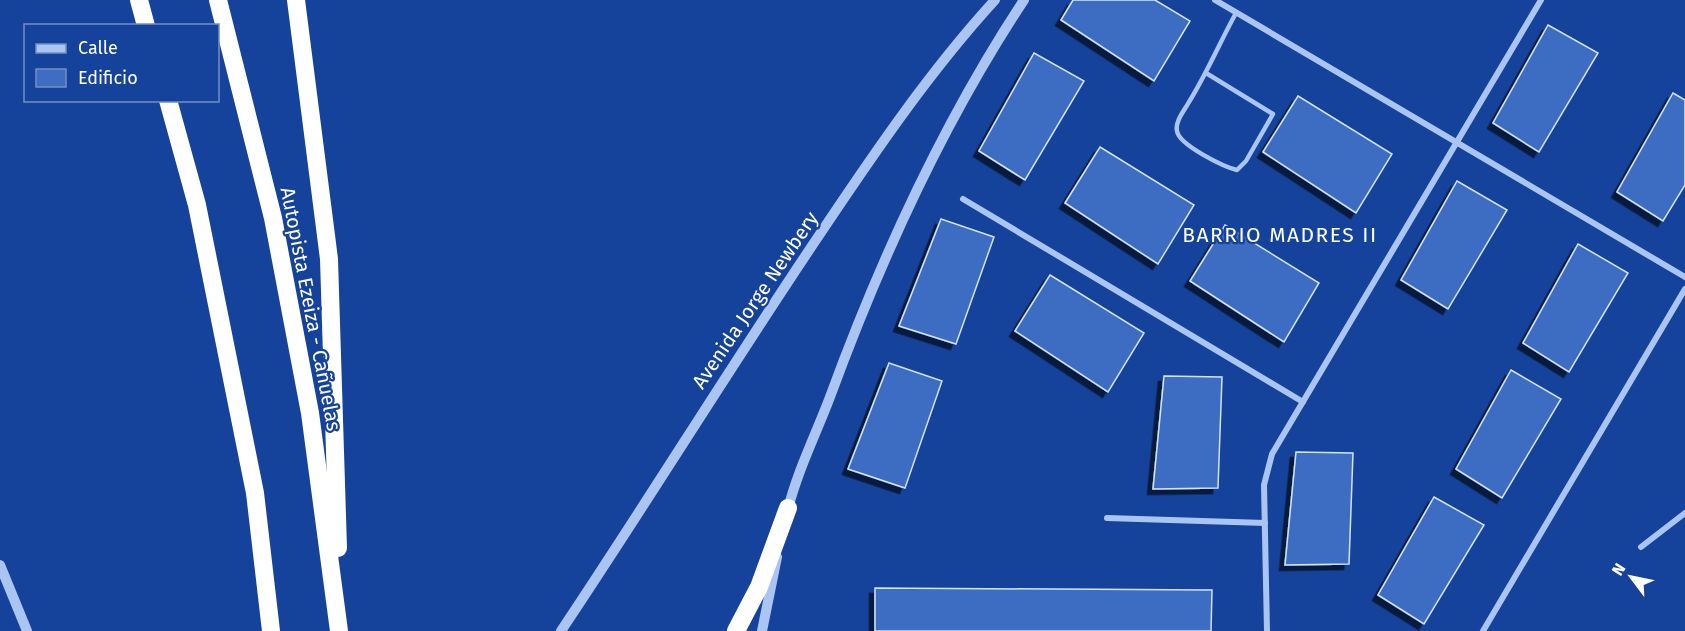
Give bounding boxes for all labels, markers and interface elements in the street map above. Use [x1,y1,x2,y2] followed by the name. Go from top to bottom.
[24,24,219,102] legend
[78,37,118,59] text: Calle
[78,67,138,89] text: Edificio
[276,185,346,433] street label: Autopista Ezeiza - Cañuelas
[687,207,823,393] street label: Avenida Jorge Newbery
[1182,222,1378,248] district label: BARRIO MADRES II
[1601,547,1661,607] north arrow
[1608,560,1630,579] text: N

